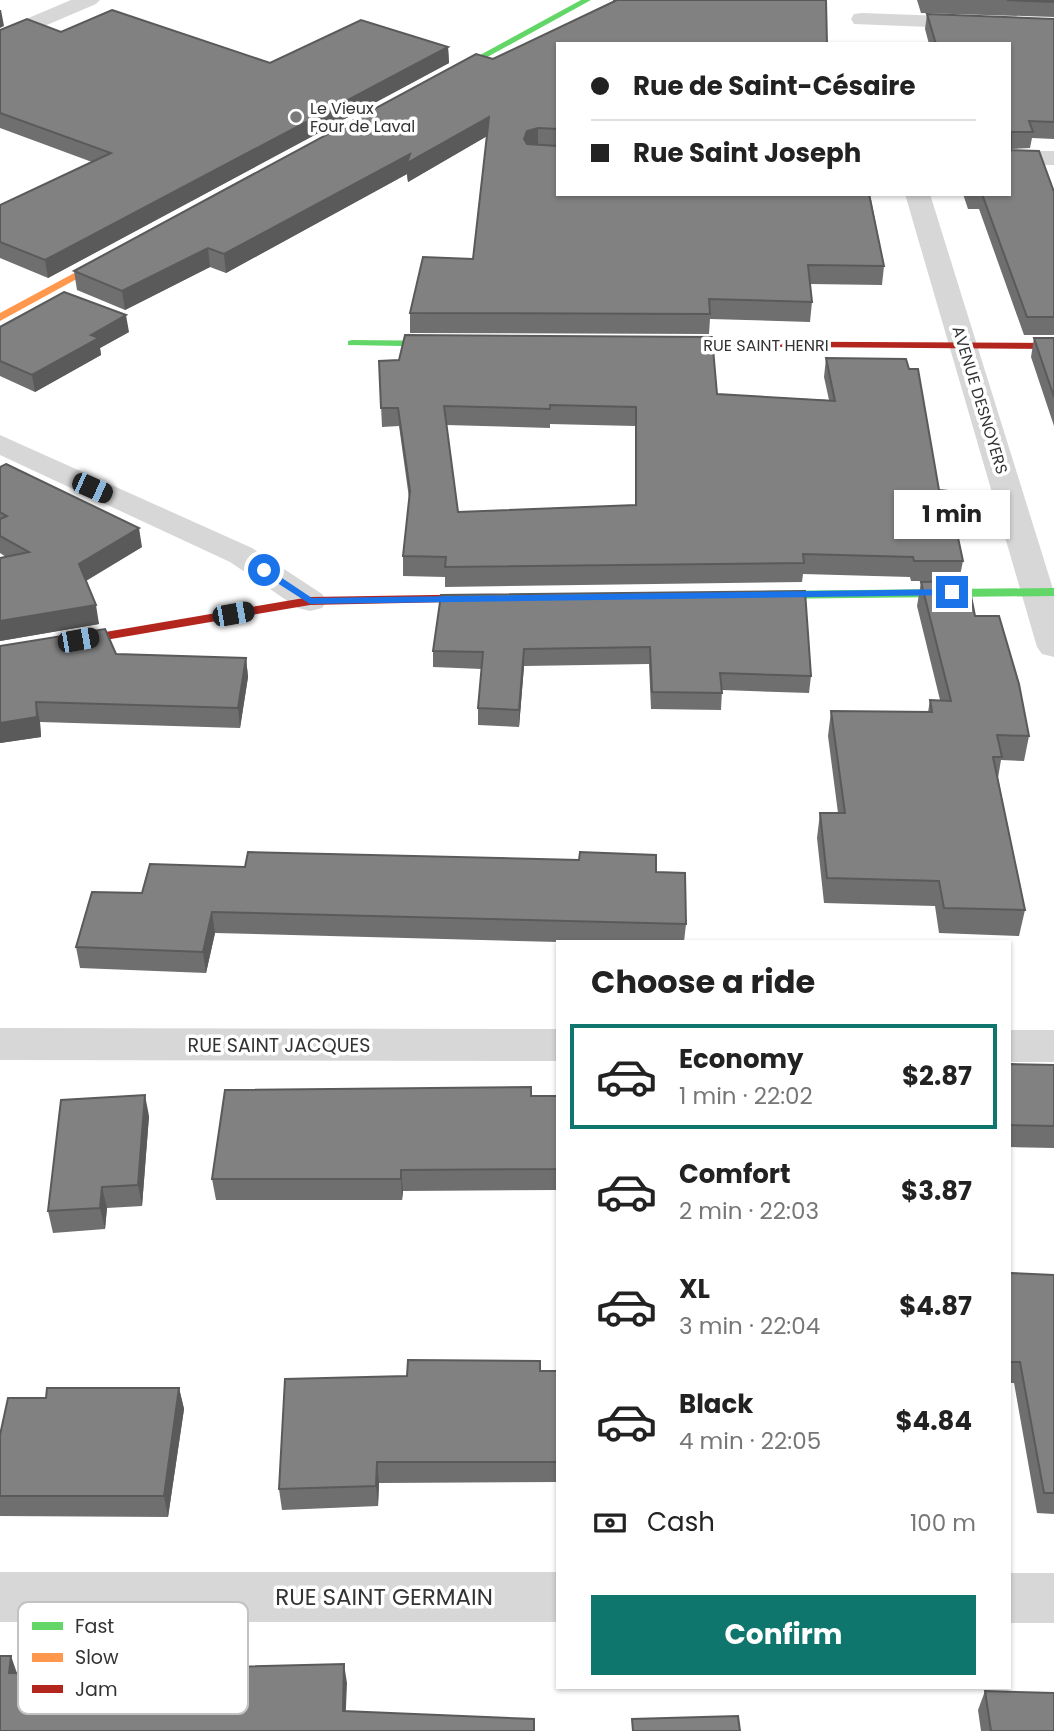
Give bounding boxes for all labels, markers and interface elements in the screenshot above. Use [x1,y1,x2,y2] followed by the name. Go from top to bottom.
[633,68,915,104] text: Rue de Saint-Césaire
[310,97,415,138] place label: Le Vieux Four de Laval
[288,109,304,125] marker: Le Vieux Four de Laval
[633,135,861,171] text: Rue Saint Joseph
[947,323,1013,477] street label: AVENUE DESNOYERS
[703,334,829,357] street label: RUE SAINT HENRI
[69,470,116,506] car
[894,490,1010,540] callout: 1 min
[922,498,982,530] text: 1 min
[248,554,280,586] route start
[936,576,968,608] route end
[211,600,256,628] car
[56,626,101,654] car
[591,959,815,1004] text: Choose a ride
[188,1032,370,1059] street label: RUE SAINT JACQUES
[679,1041,803,1077] text: Economy
[595,1045,658,1108] icon: car
[902,1058,972,1094] text: $2.87
[679,1080,813,1112] text: 1 min · 22:02
[679,1156,791,1192] text: Comfort
[595,1160,658,1223] icon: car
[901,1173,972,1209] text: $3.87
[679,1195,819,1227] text: 2 min · 22:03
[679,1271,710,1307] text: XL
[595,1275,658,1338] icon: car
[899,1288,972,1324] text: $4.87
[679,1310,820,1342] text: 3 min · 22:04
[679,1386,753,1422] text: Black
[595,1390,658,1453] icon: car
[896,1403,972,1439] text: $4.84
[679,1425,821,1457] text: 4 min · 22:05
[591,1504,629,1542] icon: cash
[647,1504,715,1540] text: Cash
[910,1507,976,1539] text: 100 m
[275,1581,493,1613] street label: RUE SAINT GERMAIN
[591,1595,976,1675] button: Confirm
[18,1602,248,1714] legend
[75,1613,114,1640] text: Fast
[75,1644,119,1671] text: Slow
[75,1676,117,1703] text: Jam

